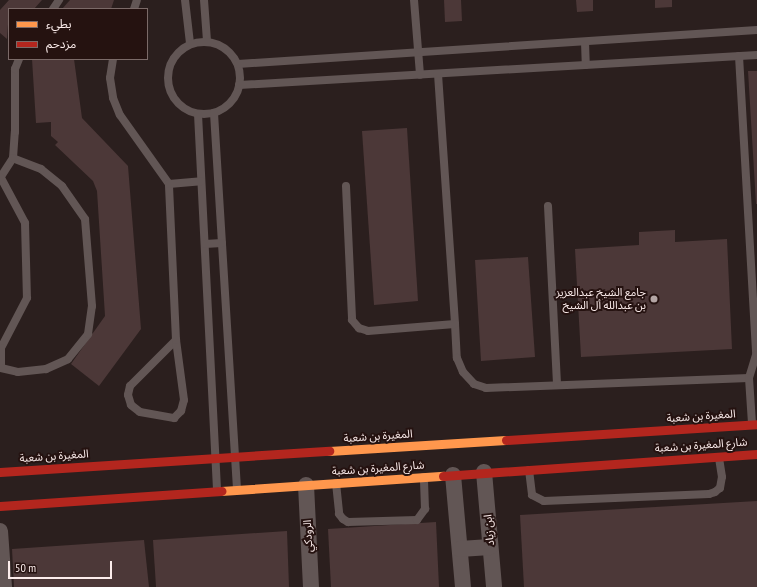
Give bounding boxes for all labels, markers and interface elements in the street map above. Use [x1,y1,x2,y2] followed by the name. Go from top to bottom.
[8,8,148,60] legend
[46,16,72,31] text: بطيء
[46,36,76,51] text: مزدحم
[556,286,646,312] place label: جامع الشيخ عبدالعزيز بن عبدالله أل الشيخ
[649,294,659,304] marker: جامع الشيخ عبدالعزيز بن عبدالله أل الشيخ
[666,407,736,425] street label: المغيرة بن شعبة
[343,427,413,445] street label: المغيرة بن شعبة
[654,435,748,455] street label: شارع المغيرة بن شعبة
[19,447,89,465] street label: المغيرة بن شعبة
[331,458,425,478] street label: شارع المغيرة بن شعبة
[481,514,497,546] street label: ابن زياد
[301,519,315,553] street label: الرودكي
[10,553,114,579] scale bar
[15,560,36,575] text: 50 m

